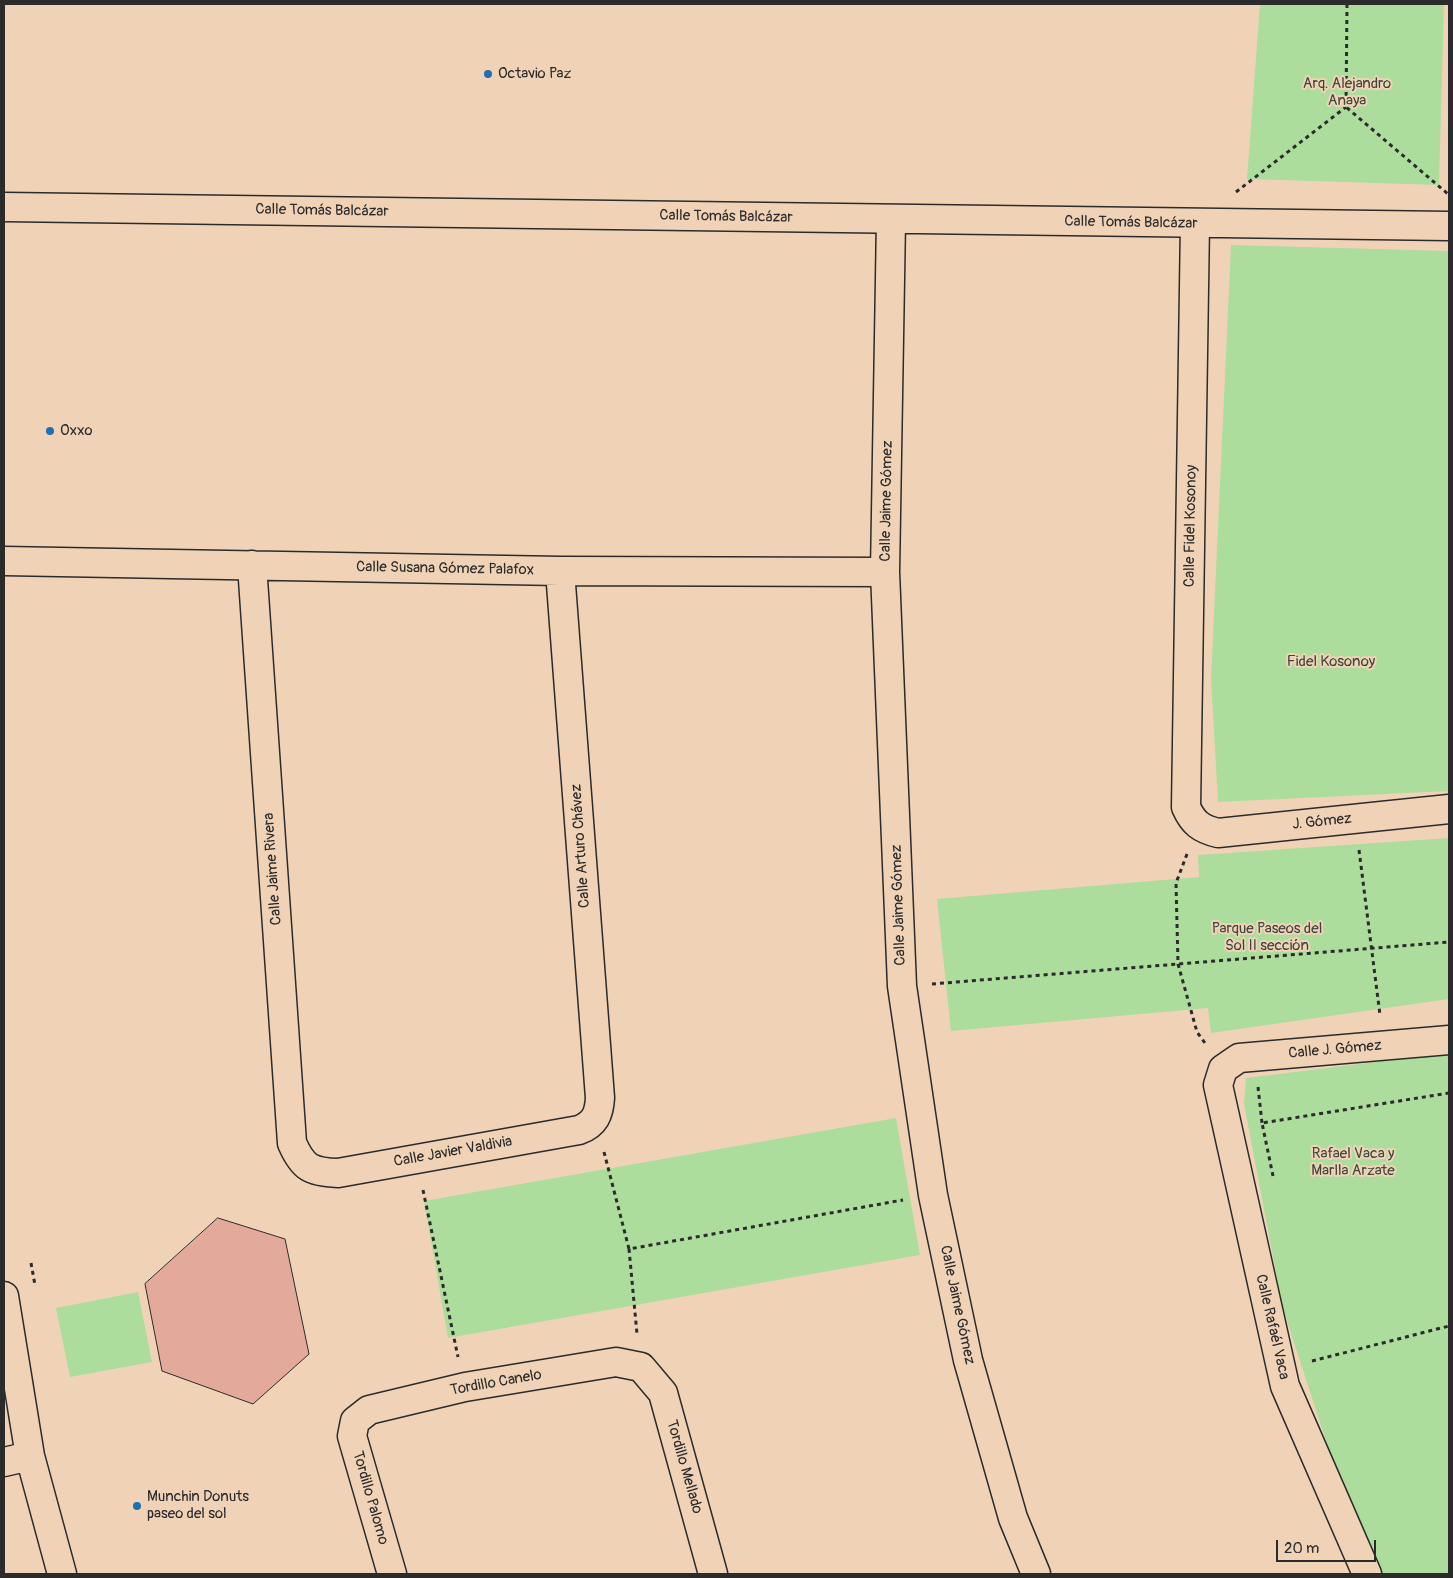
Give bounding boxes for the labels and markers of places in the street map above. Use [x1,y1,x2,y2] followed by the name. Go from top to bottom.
[498,65,571,83] place label: Octavio Paz
[482,68,494,80] marker: Octavio Paz
[60,422,93,440] place label: Oxxo
[44,425,56,437] marker: Oxxo
[147,1488,249,1523] place label: Munchin Donuts paseo del sol
[131,1500,143,1512] marker: Munchin Donuts paseo del sol

